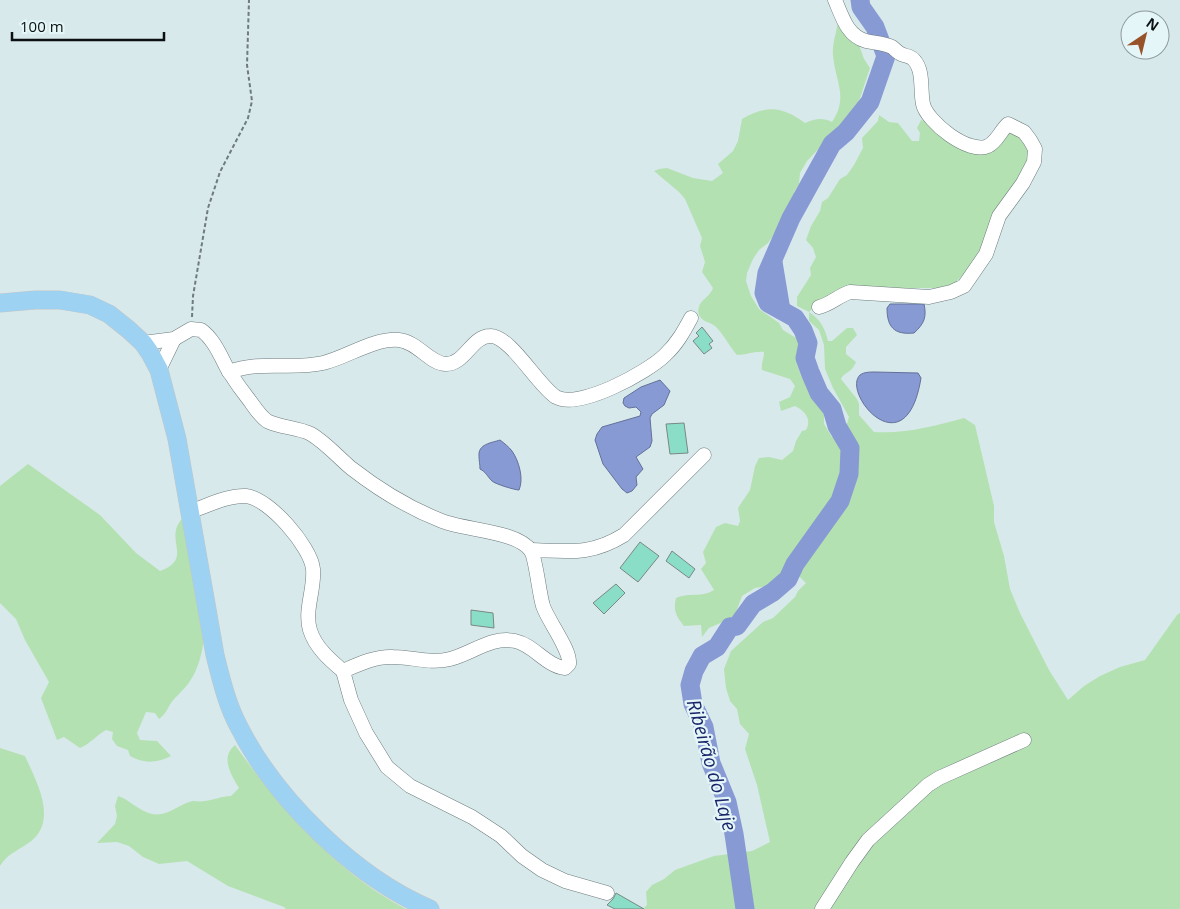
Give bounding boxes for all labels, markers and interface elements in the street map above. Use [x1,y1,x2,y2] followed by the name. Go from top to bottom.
[12,10,165,42] scale bar
[1120,10,1170,60] north arrow
[1143,13,1163,35] text: N
[20,16,64,36] text: 100 m
[681,696,743,834] water label: Ribeirão do Laje

